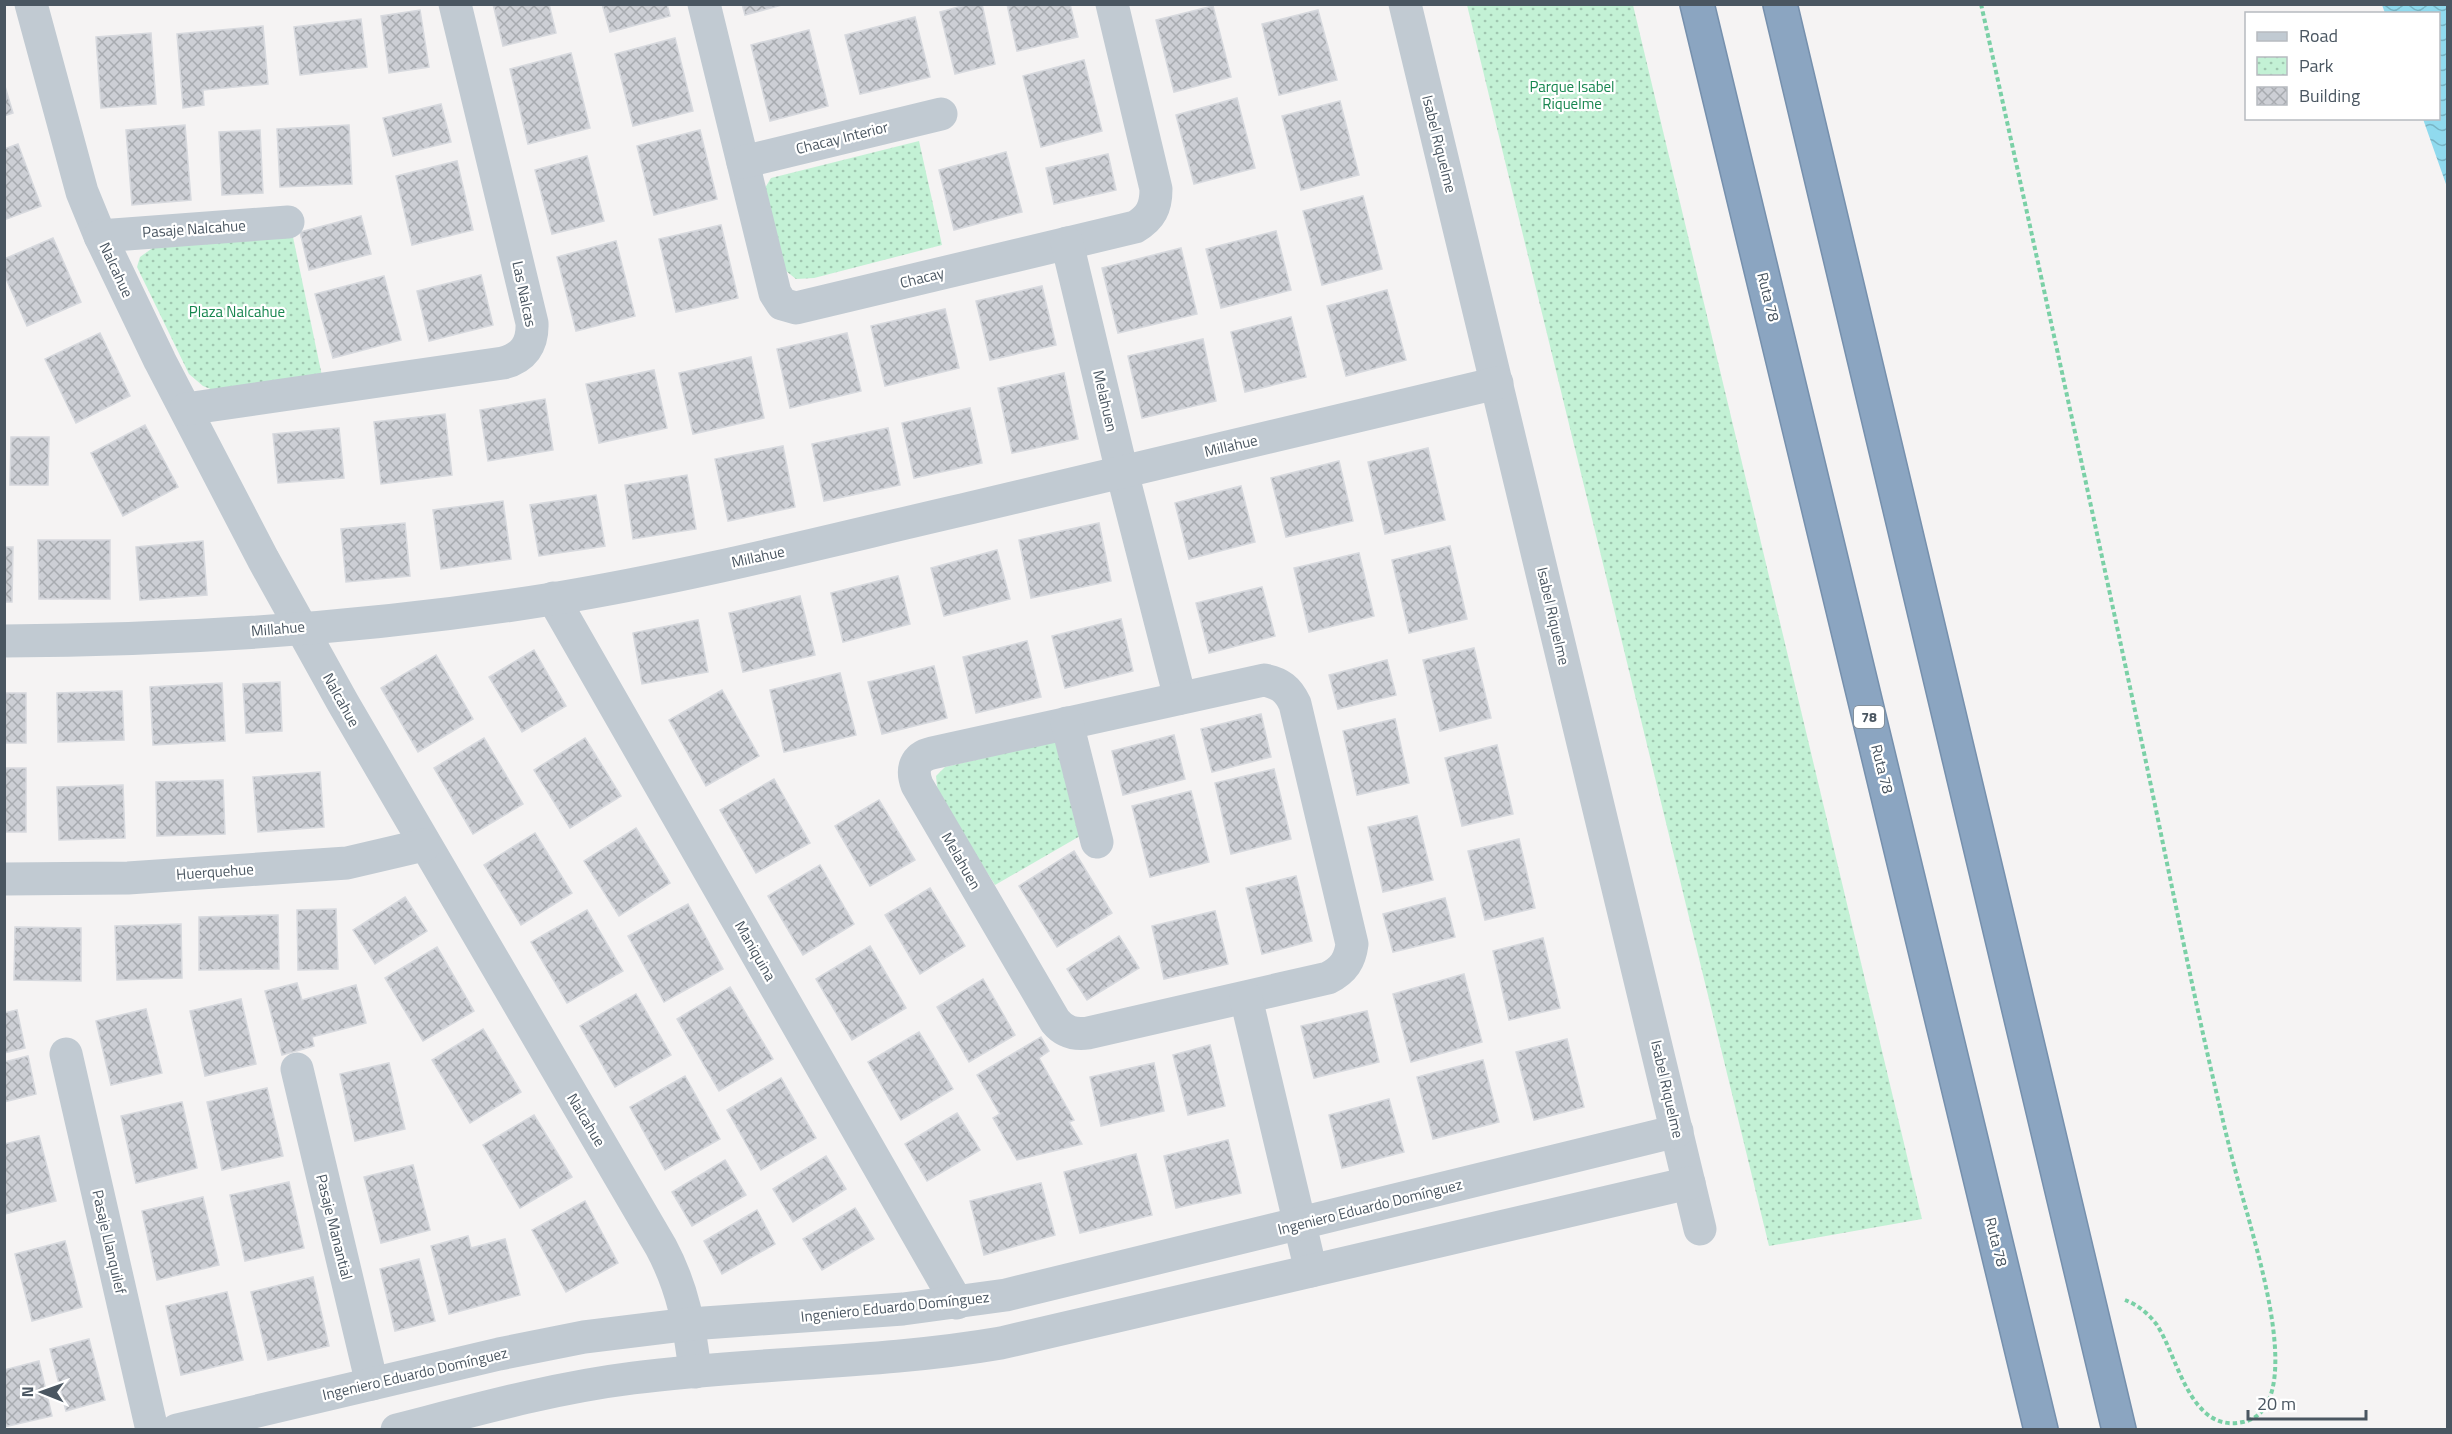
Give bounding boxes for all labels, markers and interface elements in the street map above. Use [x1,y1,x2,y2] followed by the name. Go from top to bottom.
[2245,12,2440,120] legend
[2299,22,2338,49] text: Road
[2299,52,2334,79] text: Park
[1529,75,1615,115] park label: Parque Isabel Riquelme
[2299,82,2360,109] text: Building
[1416,93,1463,195] street label: Isabel Riquelme
[793,115,890,160] street label: Chacay Interior
[141,213,247,244] street label: Pasaje Nalcahue
[94,238,139,301] street label: Nalcahue
[506,259,543,329] street label: Las Nalcas
[897,261,946,294] street label: Chacay
[1751,270,1786,324] street label: Ruta 78
[189,300,285,323] park label: Plaza Nalcahue
[1087,368,1124,434] street label: Melahuen
[1202,428,1260,463] street label: Millahue
[729,540,787,573] street label: Millahue
[1531,565,1576,667] street label: Isabel Riquelme
[250,615,306,642] street label: Millahue
[317,668,366,731] street label: Nalcahue
[1854,706,1884,728] road number: 78
[1865,742,1900,796] street label: Ruta 78
[936,828,987,894] street label: Melahuen
[175,857,255,886] street label: Huerquehue
[729,916,782,986] street label: Maniquina
[1645,1038,1690,1140] street label: Isabel Riquelme
[561,1089,611,1151] street label: Nalcahue
[310,1172,359,1282] street label: Pasaje Manantial
[1275,1172,1465,1241] street label: Ingeniero Eduardo Domínguez
[86,1187,133,1296] street label: Pasaje Llanquilef
[1979,1215,2014,1269] street label: Ruta 78
[800,1285,991,1328] street label: Ingeniero Eduardo Domínguez
[320,1341,510,1406] street label: Ingeniero Eduardo Domínguez
[12,1362,72,1422] north arrow
[2248,1383,2366,1421] scale bar
[15,1386,39,1397] text: N
[2257,1390,2296,1417] text: 20 m

